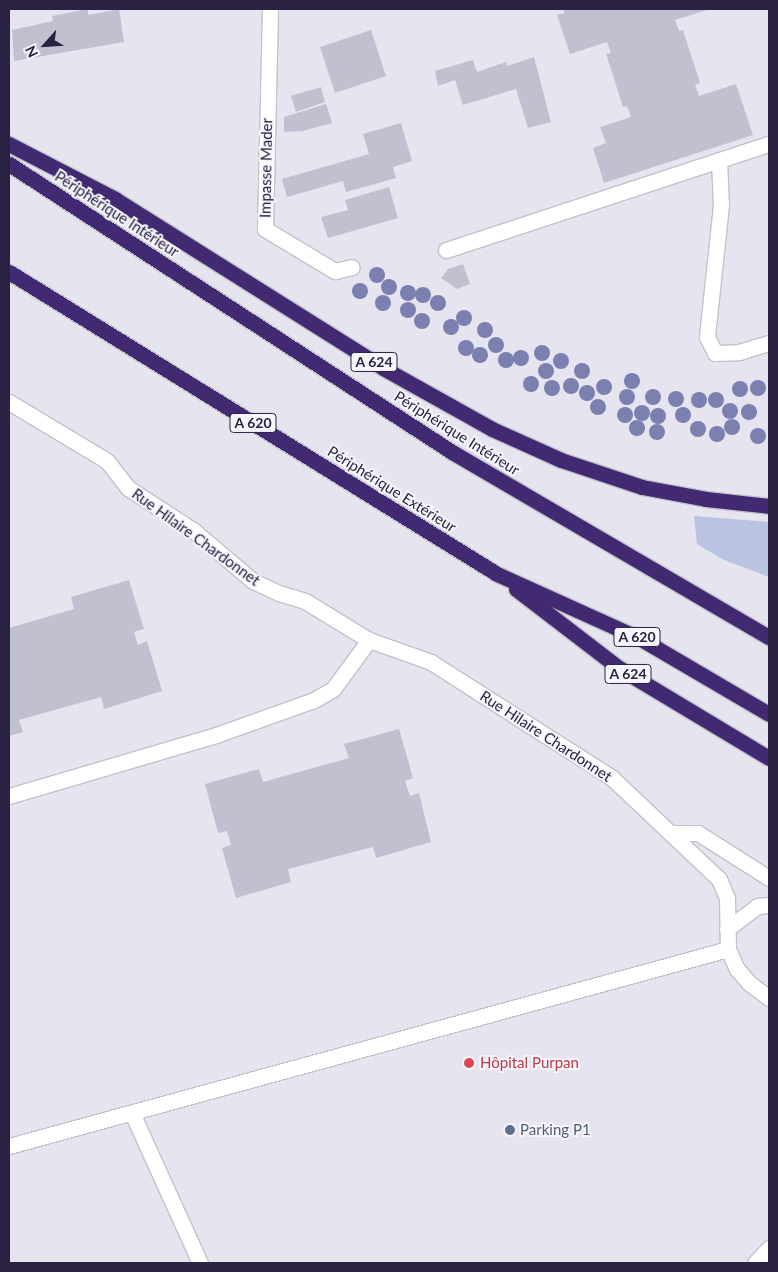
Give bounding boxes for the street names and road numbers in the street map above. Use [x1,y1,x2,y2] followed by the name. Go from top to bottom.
[256,118,276,218] street label: Impasse Mader
[52,167,182,261] street label: Périphérique Intérieur
[350,351,398,374] road number: A 624
[391,387,523,479] street label: Périphérique Intérieur
[229,412,277,434] road number: A 620
[324,442,460,536] street label: Périphérique Extérieur
[129,485,263,589] street label: Rue Hilaire Chardonnet
[613,626,661,649] road number: A 620
[604,662,652,686] road number: A 624
[477,687,615,785] street label: Rue Hilaire Chardonnet

